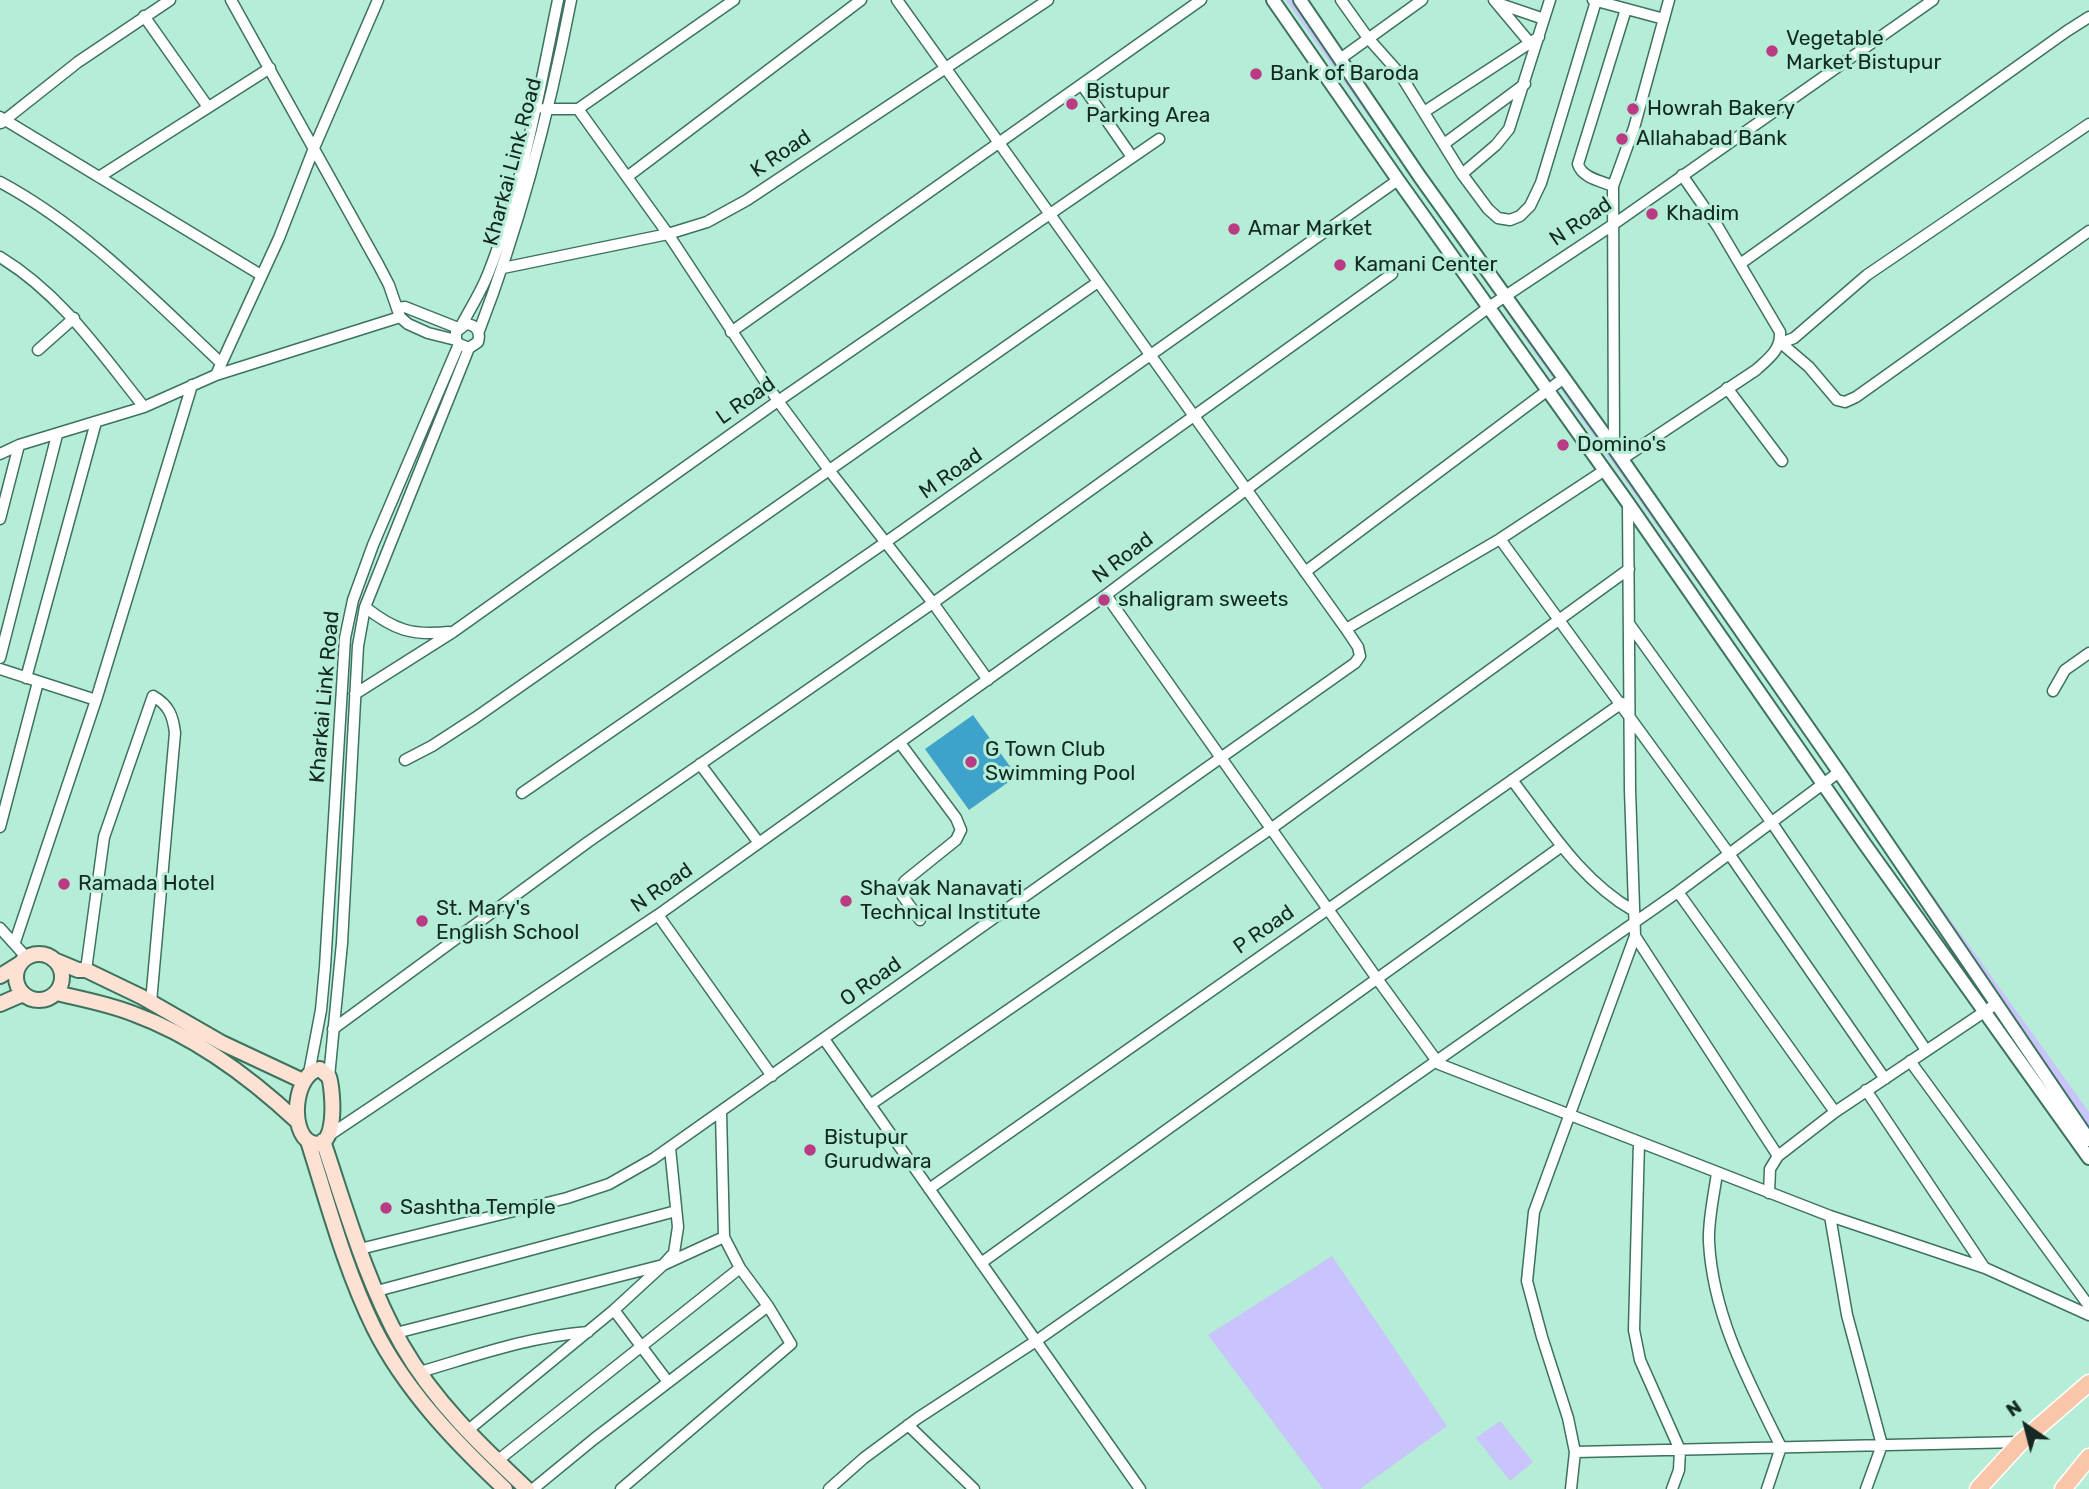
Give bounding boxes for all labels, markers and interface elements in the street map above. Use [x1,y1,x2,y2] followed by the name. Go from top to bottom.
[1786,26,1941,76] place label: Vegetable Market Bistupur
[1764,43,1780,59] marker: Vegetable Market Bistupur
[1270,61,1419,87] place label: Bank of Baroda
[1248,66,1264,82] marker: Bank of Baroda
[478,75,548,249] street label: Kharkai Link Road
[1086,79,1210,129] place label: Bistupur Parking Area
[1064,96,1080,112] marker: Bistupur Parking Area
[1647,96,1795,122] place label: Howrah Bakery
[1625,101,1641,117] marker: Howrah Bakery
[746,125,816,183] street label: K Road
[1636,126,1787,152] place label: Allahabad Bank
[1614,131,1630,147] marker: Allahabad Bank
[1545,192,1617,252] street label: N Road
[1666,201,1739,227] place label: Khadim
[1644,206,1660,222] marker: Khadim
[1248,216,1372,242] place label: Amar Market
[1226,221,1242,237] marker: Amar Market
[1354,252,1498,278] place label: Kamani Center
[1332,257,1348,273] marker: Kamani Center
[711,372,781,430] street label: L Road
[1577,432,1666,458] place label: Domino's
[1555,437,1571,453] marker: Domino's
[914,443,988,505] street label: M Road
[1088,527,1158,589] street label: N Road
[1118,587,1288,613] place label: shaligram sweets
[1096,592,1112,608] marker: shaligram sweets
[305,610,345,784] street label: Kharkai Link Road
[985,737,1135,787] place label: G Town Club Swimming Pool
[963,754,979,770] marker: G Town Club Swimming Pool
[626,858,698,918] street label: N Road
[78,871,215,897] place label: Ramada Hotel
[56,876,72,892] marker: Ramada Hotel
[860,876,1041,926] place label: Shavak Nanavati Technical Institute
[838,893,854,909] marker: Shavak Nanavati Technical Institute
[436,896,579,946] place label: St. Mary's English School
[1229,900,1299,960] street label: P Road
[414,913,430,929] marker: St. Mary's English School
[835,952,907,1012] street label: O Road
[824,1125,932,1175] place label: Bistupur Gurudwara
[802,1142,818,1158] marker: Bistupur Gurudwara
[400,1195,556,1221] place label: Sashtha Temple
[378,1200,394,1216] marker: Sashtha Temple
[1991,1391,2061,1461] north arrow
[2001,1395,2026,1422] text: N

